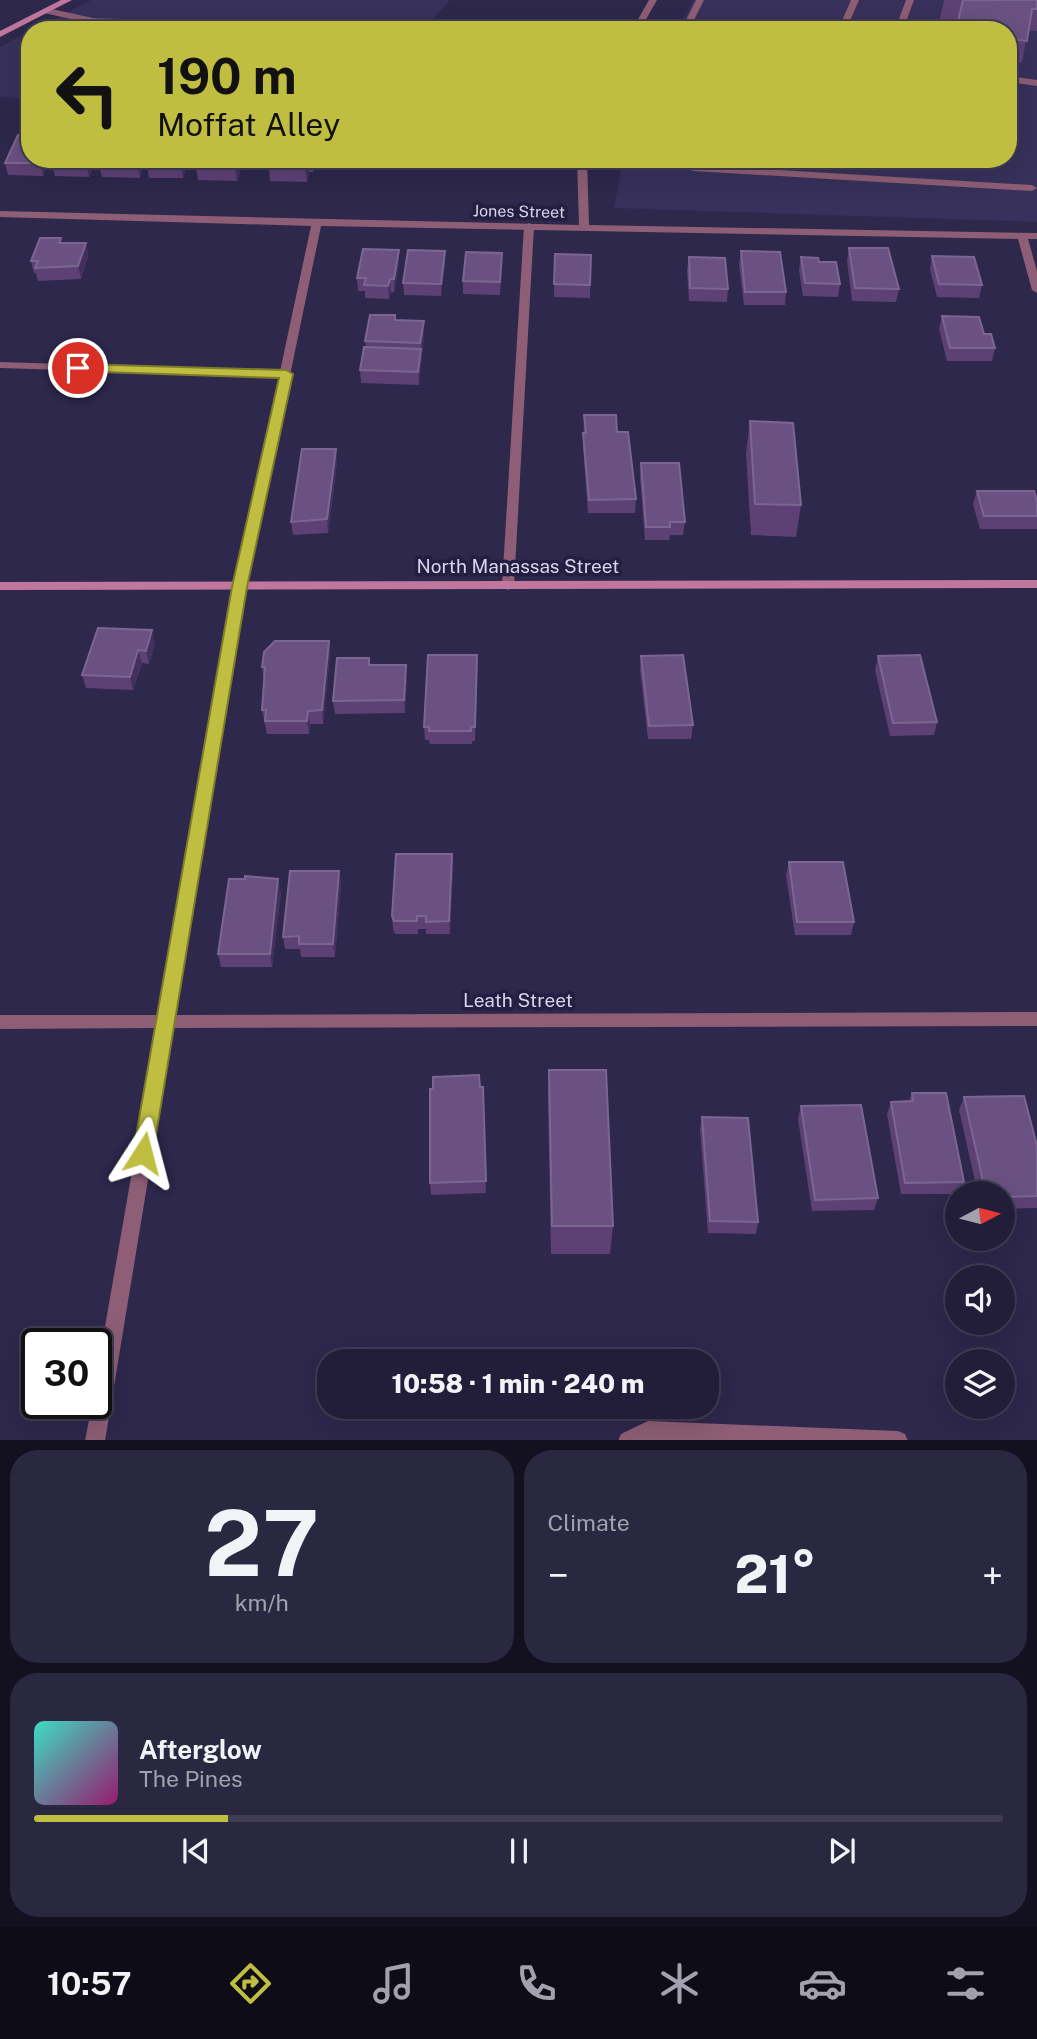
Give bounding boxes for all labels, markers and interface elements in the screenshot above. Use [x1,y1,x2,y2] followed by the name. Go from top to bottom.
[157,47,297,105] text: 190 m
[42,49,133,140] icon: left
[157,106,340,143] text: Moffat Alley
[473,201,565,222] street label: Jones Street
[48,338,108,398] pin
[59,349,97,387] icon: arrive
[417,555,619,577] street label: North Manassas Street
[463,989,573,1011] street label: Leath Street
[106,1116,180,1190] position arrow
[945,1181,1015,1251] north arrow
[945,1181,1015,1419] map controls
[945,1265,1015,1335] button: sound
[21,1328,112,1419] speed limit sign: 30
[945,1349,1015,1419] button: layers
[392,1368,644,1399] text: 10:58 · 1 min · 240 m
[204,1490,319,1596] text: 27
[548,1509,630,1536] text: Climate
[734,1544,816,1605] text: 21°
[548,1553,569,1598] text: −
[982,1553,1003,1598] text: +
[235,1589,289,1616] text: km/h
[139,1734,262,1765] text: Afterglow
[139,1765,243,1792] text: The Pines
[177,1832,215,1870] icon: previous
[500,1832,538,1870] icon: pause
[823,1832,861,1870] icon: next
[226,1959,275,2008] icon: directions
[369,1959,418,2008] icon: music
[512,1959,561,2008] icon: phone
[655,1959,704,2008] icon: climate
[798,1959,847,2008] icon: car
[941,1959,990,2008] icon: filters
[47,1965,132,2002] text: 10:57

